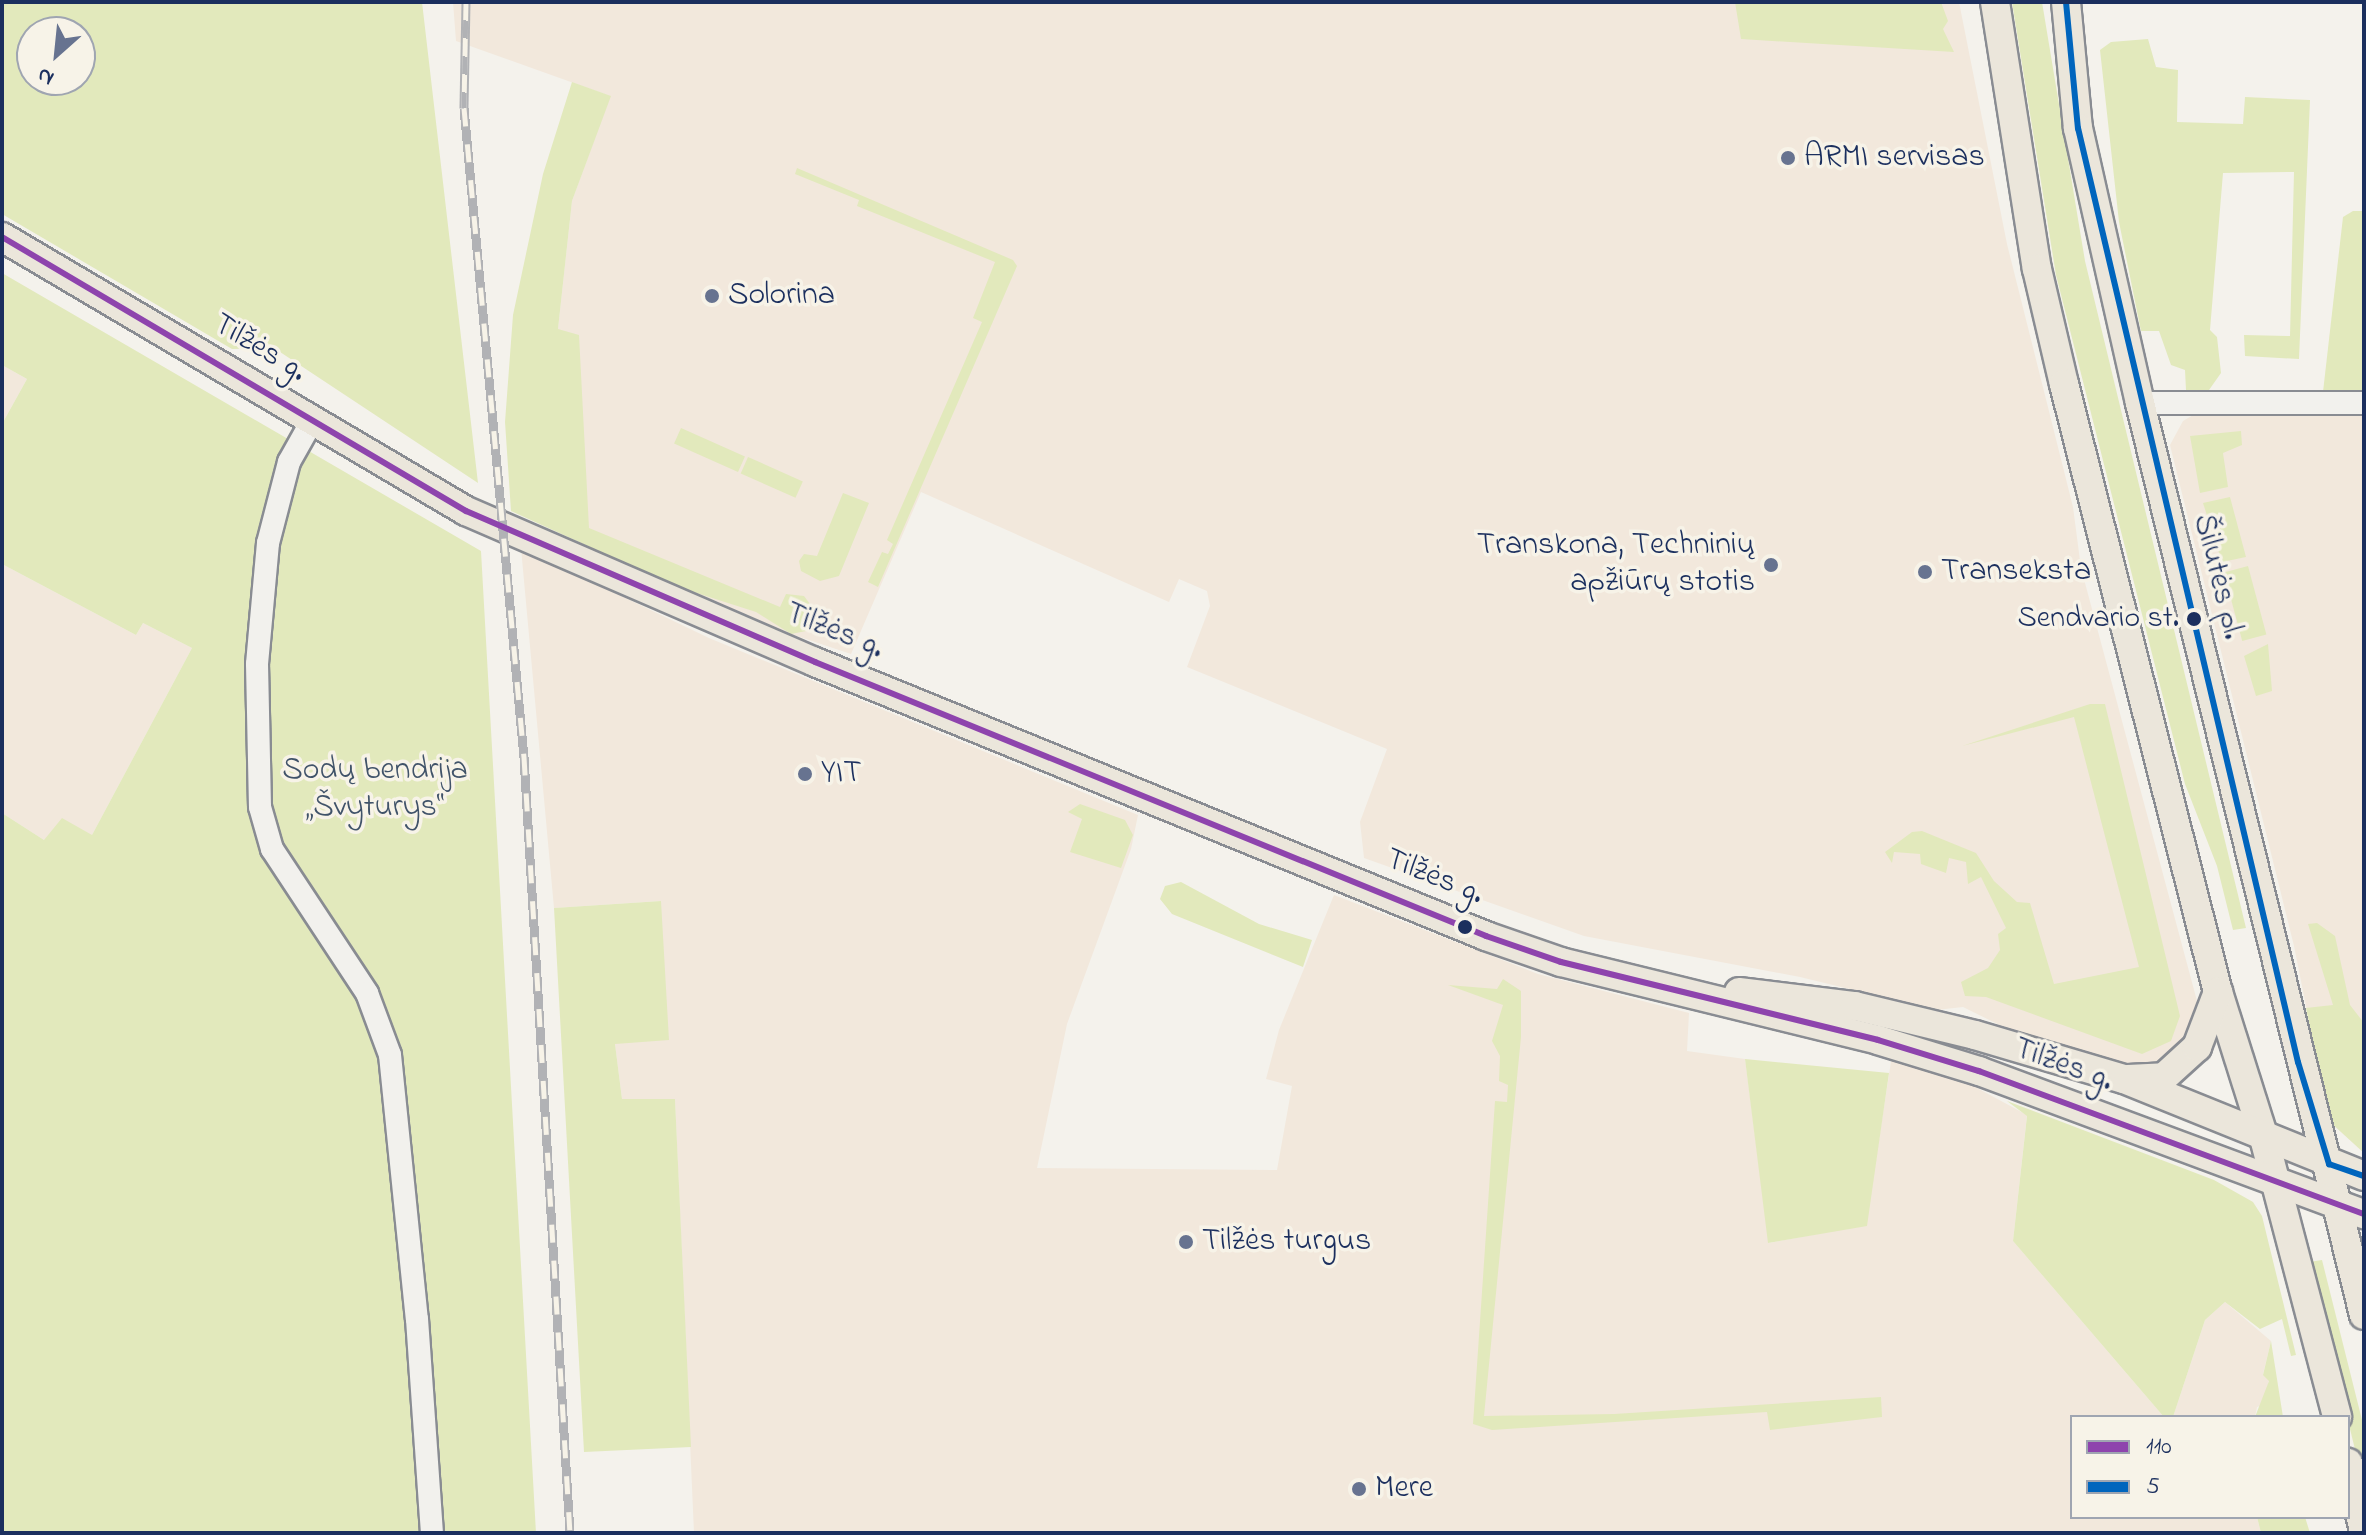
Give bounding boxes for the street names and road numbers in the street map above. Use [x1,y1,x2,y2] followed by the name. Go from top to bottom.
[205,306,313,392] street label: Tilžės g.
[2183,510,2251,644] street label: Šilutės pl.
[779,595,889,669] street label: Tilžės g.
[1379,841,1489,915] street label: Tilžės g.
[2008,1030,2118,1102] street label: Tilžės g.

